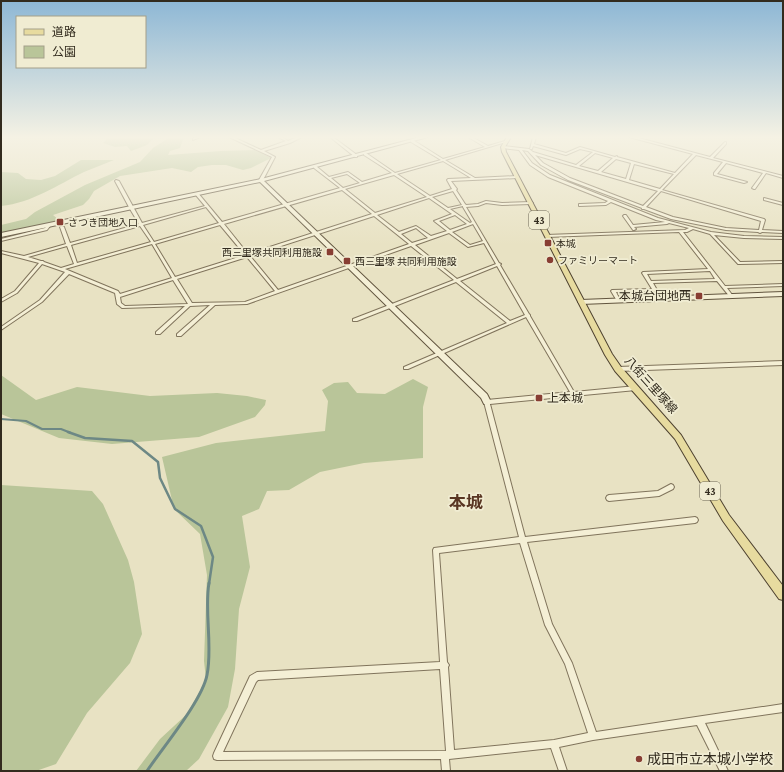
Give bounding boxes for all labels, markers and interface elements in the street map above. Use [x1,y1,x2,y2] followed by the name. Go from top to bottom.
[16,16,146,68] legend
[52,25,76,39] text: 道路
[52,45,76,59] text: 公園
[529,211,549,229] road number: 43
[55,217,65,227] marker: さつき団地入口
[68,217,138,228] place label: さつき団地入口
[543,238,553,248] marker: 本城
[556,238,576,249] place label: 本城
[222,247,322,258] place label: 西三里塚共同利用施設
[325,247,335,257] marker: 西三里塚共同利用施設
[545,255,555,265] marker: ファミリーマート
[558,255,638,266] place label: ファミリーマート
[342,256,352,266] marker: 西三里塚 共同利用施設
[355,256,457,267] place label: 西三里塚 共同利用施設
[619,289,691,303] place label: 本城台団地西
[694,291,704,301] marker: 本城台団地西
[622,354,680,416] street label: 八街三里塚線
[547,391,583,405] place label: 上本城
[534,393,544,403] marker: 上本城
[700,482,720,500] road number: 43
[449,493,483,512] district label: 本城
[647,751,773,767] place label: 成田市立本城小学校
[634,754,644,764] marker: 成田市立本城小学校

